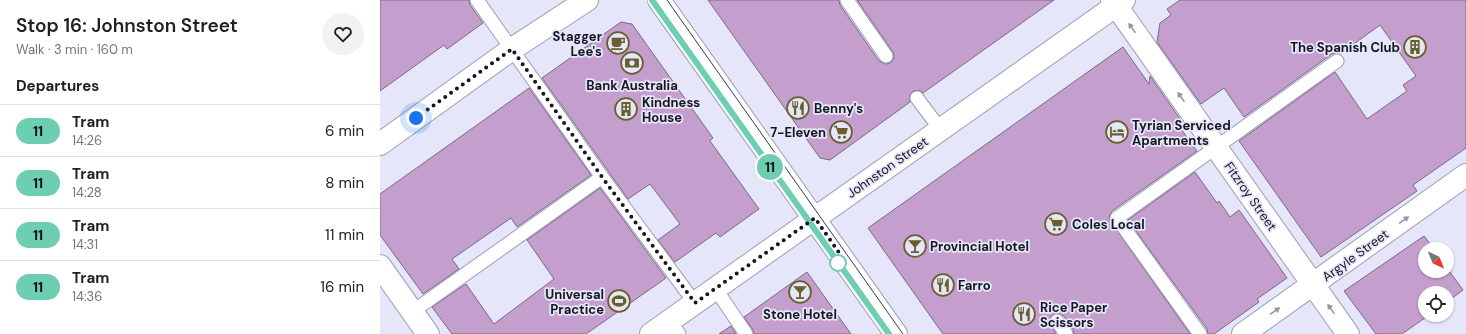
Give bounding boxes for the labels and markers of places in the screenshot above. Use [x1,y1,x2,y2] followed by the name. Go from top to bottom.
[553,28,603,60] place label: Stagger Lee's
[605,30,631,56] cafe icon: Stagger Lee's
[1402,34,1428,60] building icon: The Spanish Club
[1290,39,1400,56] place label: The Spanish Club
[619,50,645,76] bank icon: Bank Australia
[586,77,678,94] place label: Bank Australia
[642,94,700,126] place label: Kindness House
[785,95,811,121] restaurant icon: Benny's
[613,96,639,122] building icon: Kindness House
[814,100,863,117] place label: Benny's
[1132,117,1231,149] place label: Tyrian Serviced Apartments
[828,119,854,145] supermarket icon: 7-Eleven
[1104,119,1130,145] hotel icon: Tyrian Serviced Apartments
[770,124,826,141] place label: 7-Eleven
[1043,211,1069,237] supermarket icon: Coles Local
[1072,216,1145,233] place label: Coles Local
[902,233,928,259] bar icon: Provincial Hotel
[930,238,1029,255] place label: Provincial Hotel
[829,254,847,272] unlabelled marker
[930,272,956,298] restaurant icon: Farro
[958,277,991,294] place label: Farro
[787,279,813,305] bar icon: Stone Hotel
[545,286,604,318] place label: Universal Practice
[606,288,632,314] sports icon: Universal Practice
[1040,299,1108,331] place label: Rice Paper Scissors
[1011,301,1037,327] restaurant icon: Rice Paper Scissors
[763,306,837,323] place label: Stone Hotel

